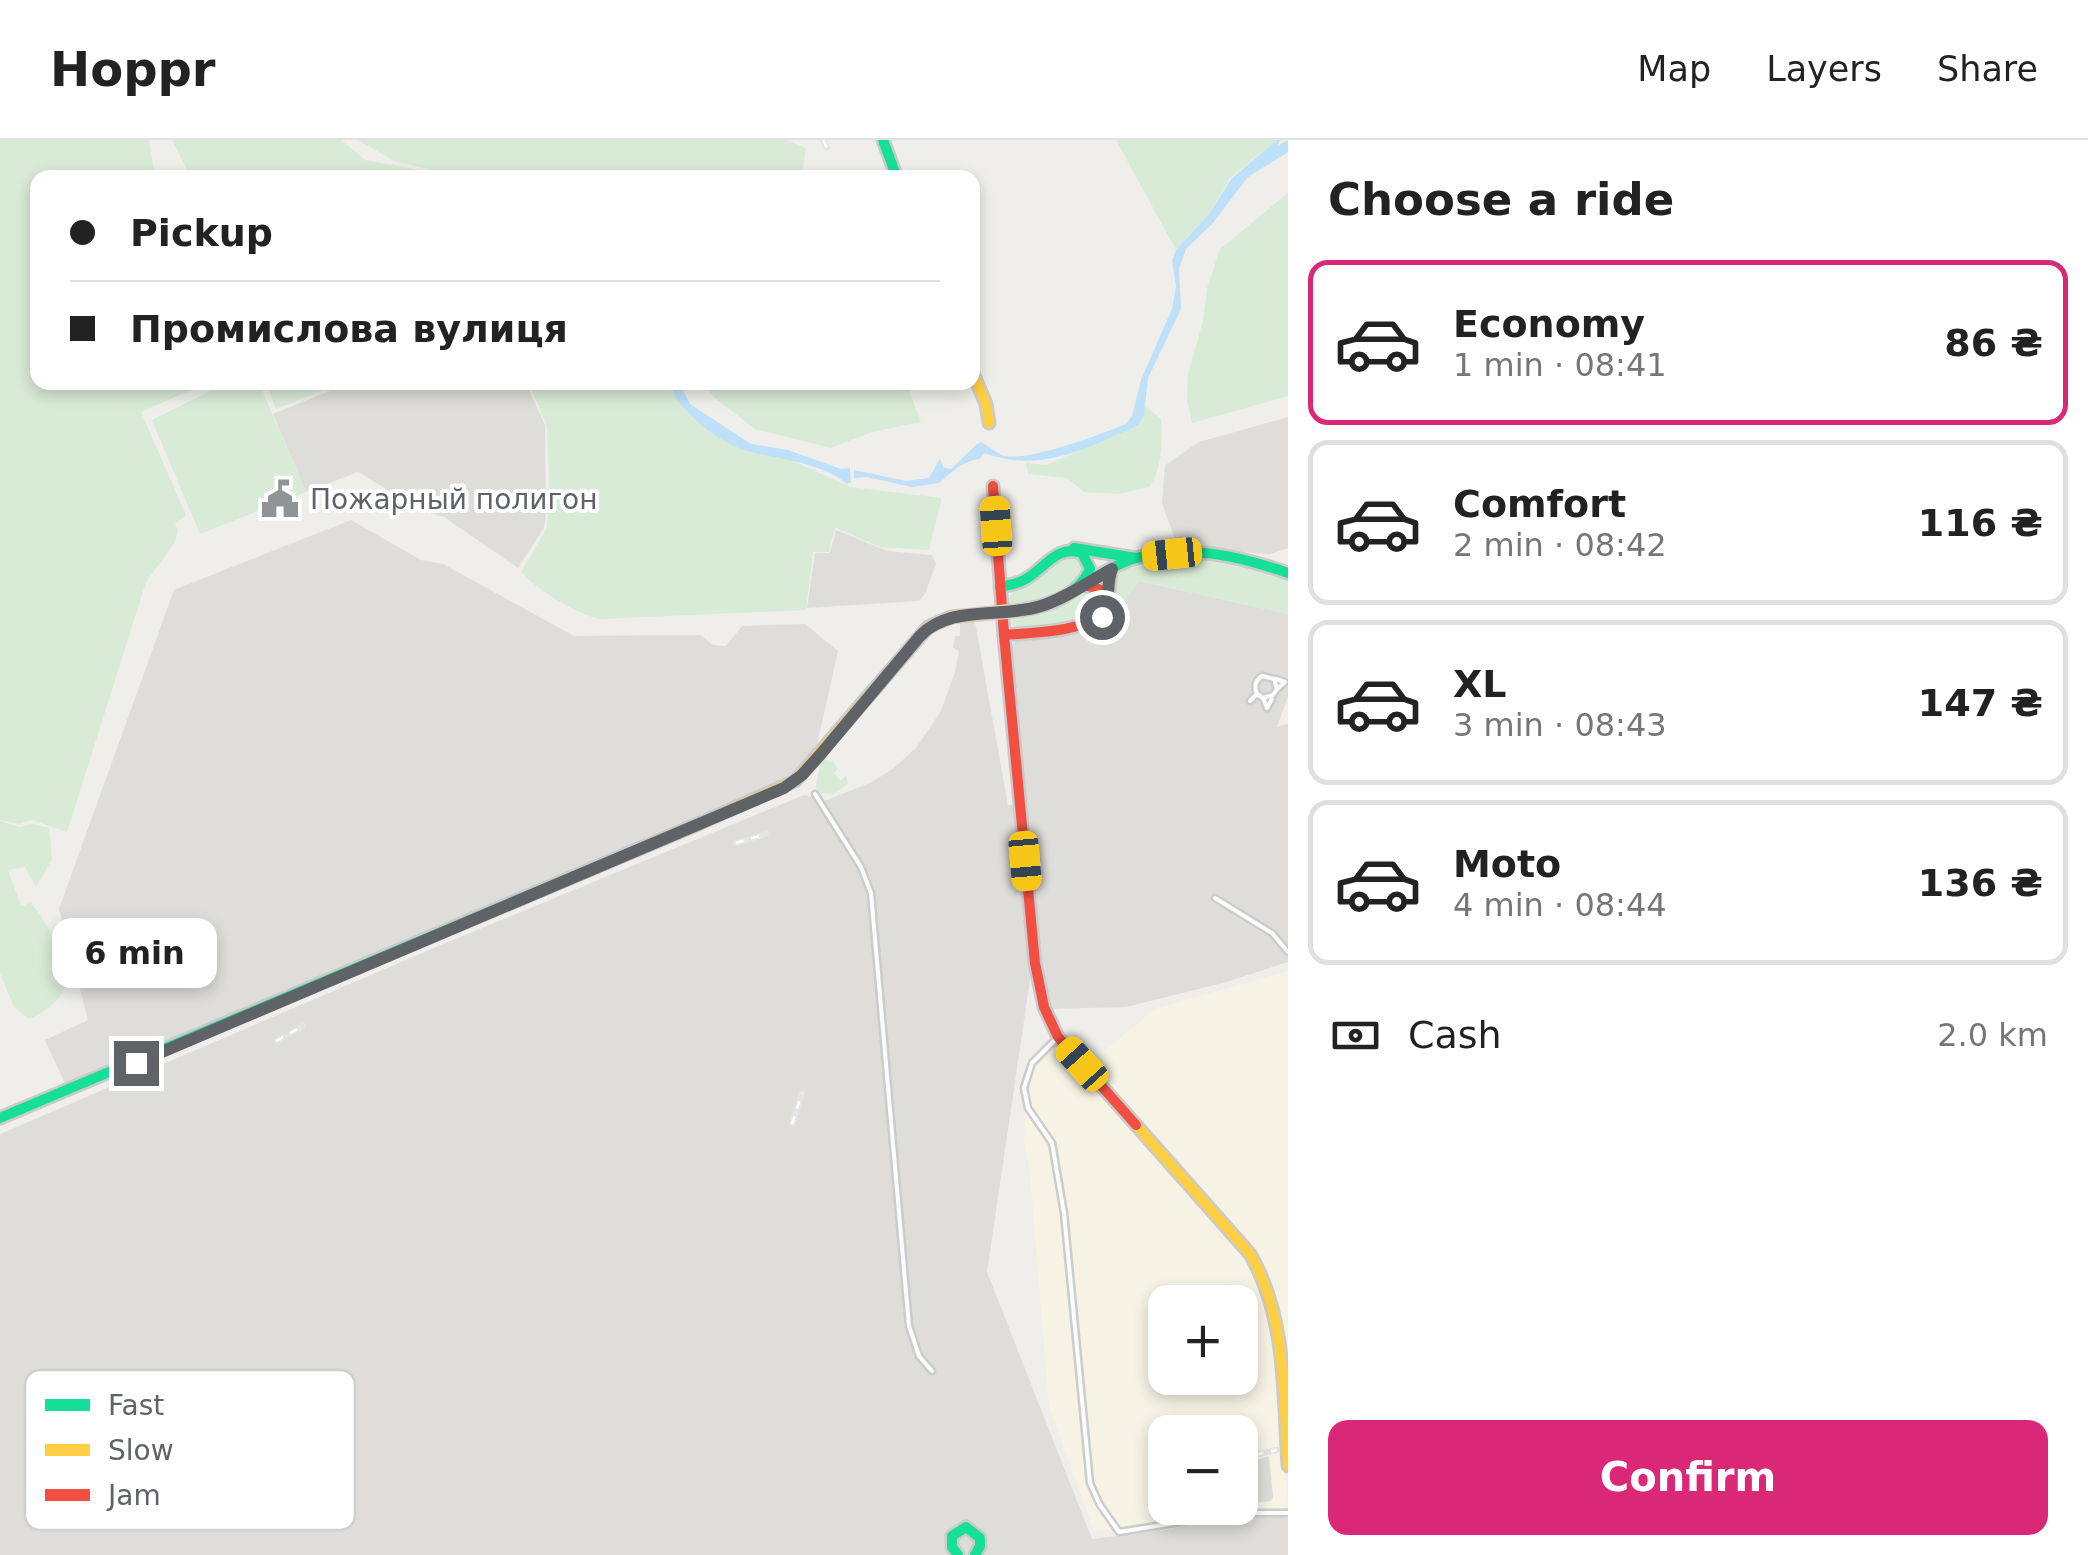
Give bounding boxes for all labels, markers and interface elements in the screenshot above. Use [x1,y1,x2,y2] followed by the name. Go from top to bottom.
[50,41,216,97] text: Hoppr
[1637,49,1711,89] text: Map
[1766,49,1882,89] text: Layers
[1937,49,2038,89] text: Share
[1328,173,1674,226] text: Choose a ride
[130,211,273,255] text: Pickup
[1333,298,1423,388] icon: car
[1453,302,1645,346] text: Economy
[130,307,568,351] text: Промислова вулиця
[1944,321,2043,365] text: 86 ₴
[1453,346,1667,384] text: 1 min · 08:41
[259,478,301,520] public building icon: Пожарный полигон
[1333,478,1423,568] icon: car
[1453,482,1626,526] text: Comfort
[310,483,598,516] place label: Пожарный полигон
[979,495,1013,557] car
[1918,501,2043,545] text: 116 ₴
[1453,526,1667,564] text: 2 min · 08:42
[1141,536,1203,572] car
[1080,595,1125,640] route start
[1333,658,1423,748] icon: car
[1453,662,1507,706] text: XL
[1918,681,2043,725] text: 147 ₴
[1453,706,1667,744] text: 3 min · 08:43
[1007,830,1043,892] car
[1333,838,1423,928] icon: car
[1453,842,1561,886] text: Moto
[1918,861,2043,905] text: 136 ₴
[1453,886,1667,924] text: 4 min · 08:44
[54,918,218,988] callout: 6 min
[84,934,185,972] text: 6 min
[1328,1008,1383,1063] icon: cash
[1408,1013,1502,1057] text: Cash
[1937,1016,2048,1054] text: 2.0 km
[1051,1032,1113,1096] car
[114,1041,159,1086] route end
[1148,1285,1258,1525] map controls
[1148,1285,1258,1395] button: +
[25,1370,355,1530] legend
[108,1389,164,1422] text: Fast
[1148,1415,1258,1525] button: −
[1328,1420,2048,1535] button: Confirm
[108,1434,174,1467] text: Slow
[106,1479,161,1512] text: Jam

